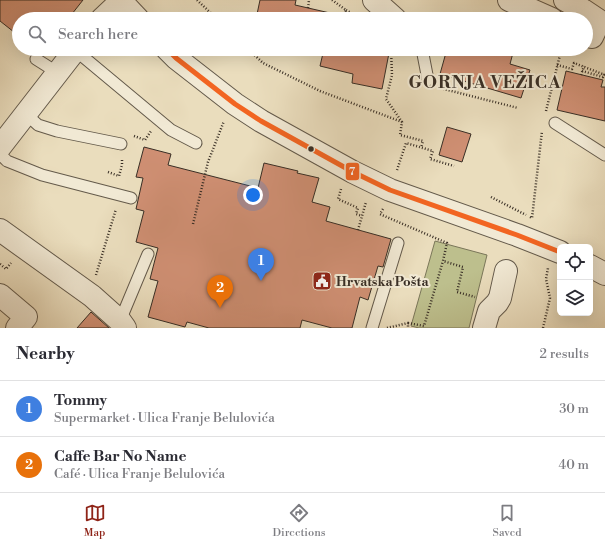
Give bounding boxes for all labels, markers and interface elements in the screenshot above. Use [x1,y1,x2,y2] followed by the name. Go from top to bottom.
[12,12,593,56] search box
[26,23,48,45] icon: search
[58,25,138,44] text: Search here
[409,71,561,94] district label: GORNJA VEŽICA
[306,144,316,154] unlabelled marker
[345,162,360,181] line badge: 7
[349,165,356,179] text: 7
[243,185,263,205] your location
[557,244,593,316] map controls
[557,244,593,280] button: locate
[248,248,274,281] pin: 1
[311,270,333,292] public building icon: Hrvatska Pošta
[336,274,429,290] place label: Hrvatska Pošta
[207,275,233,308] pin: 2
[557,280,593,316] button: layers
[16,343,75,365] text: Nearby
[540,346,589,362] text: 2 results
[54,391,107,410] text: Tommy
[26,401,32,417] text: 1
[559,401,589,417] text: 30 m
[54,410,275,426] text: Supermarket · Ulica Franje Belulovića
[54,447,187,466] text: Caffe Bar No Name
[25,457,33,473] text: 2
[559,457,589,473] text: 40 m
[54,466,225,482] text: Café · Ulica Franje Belulovića
[84,502,106,540] tab: Map
[273,502,326,540] tab: Directions
[493,502,521,540] tab: Saved

